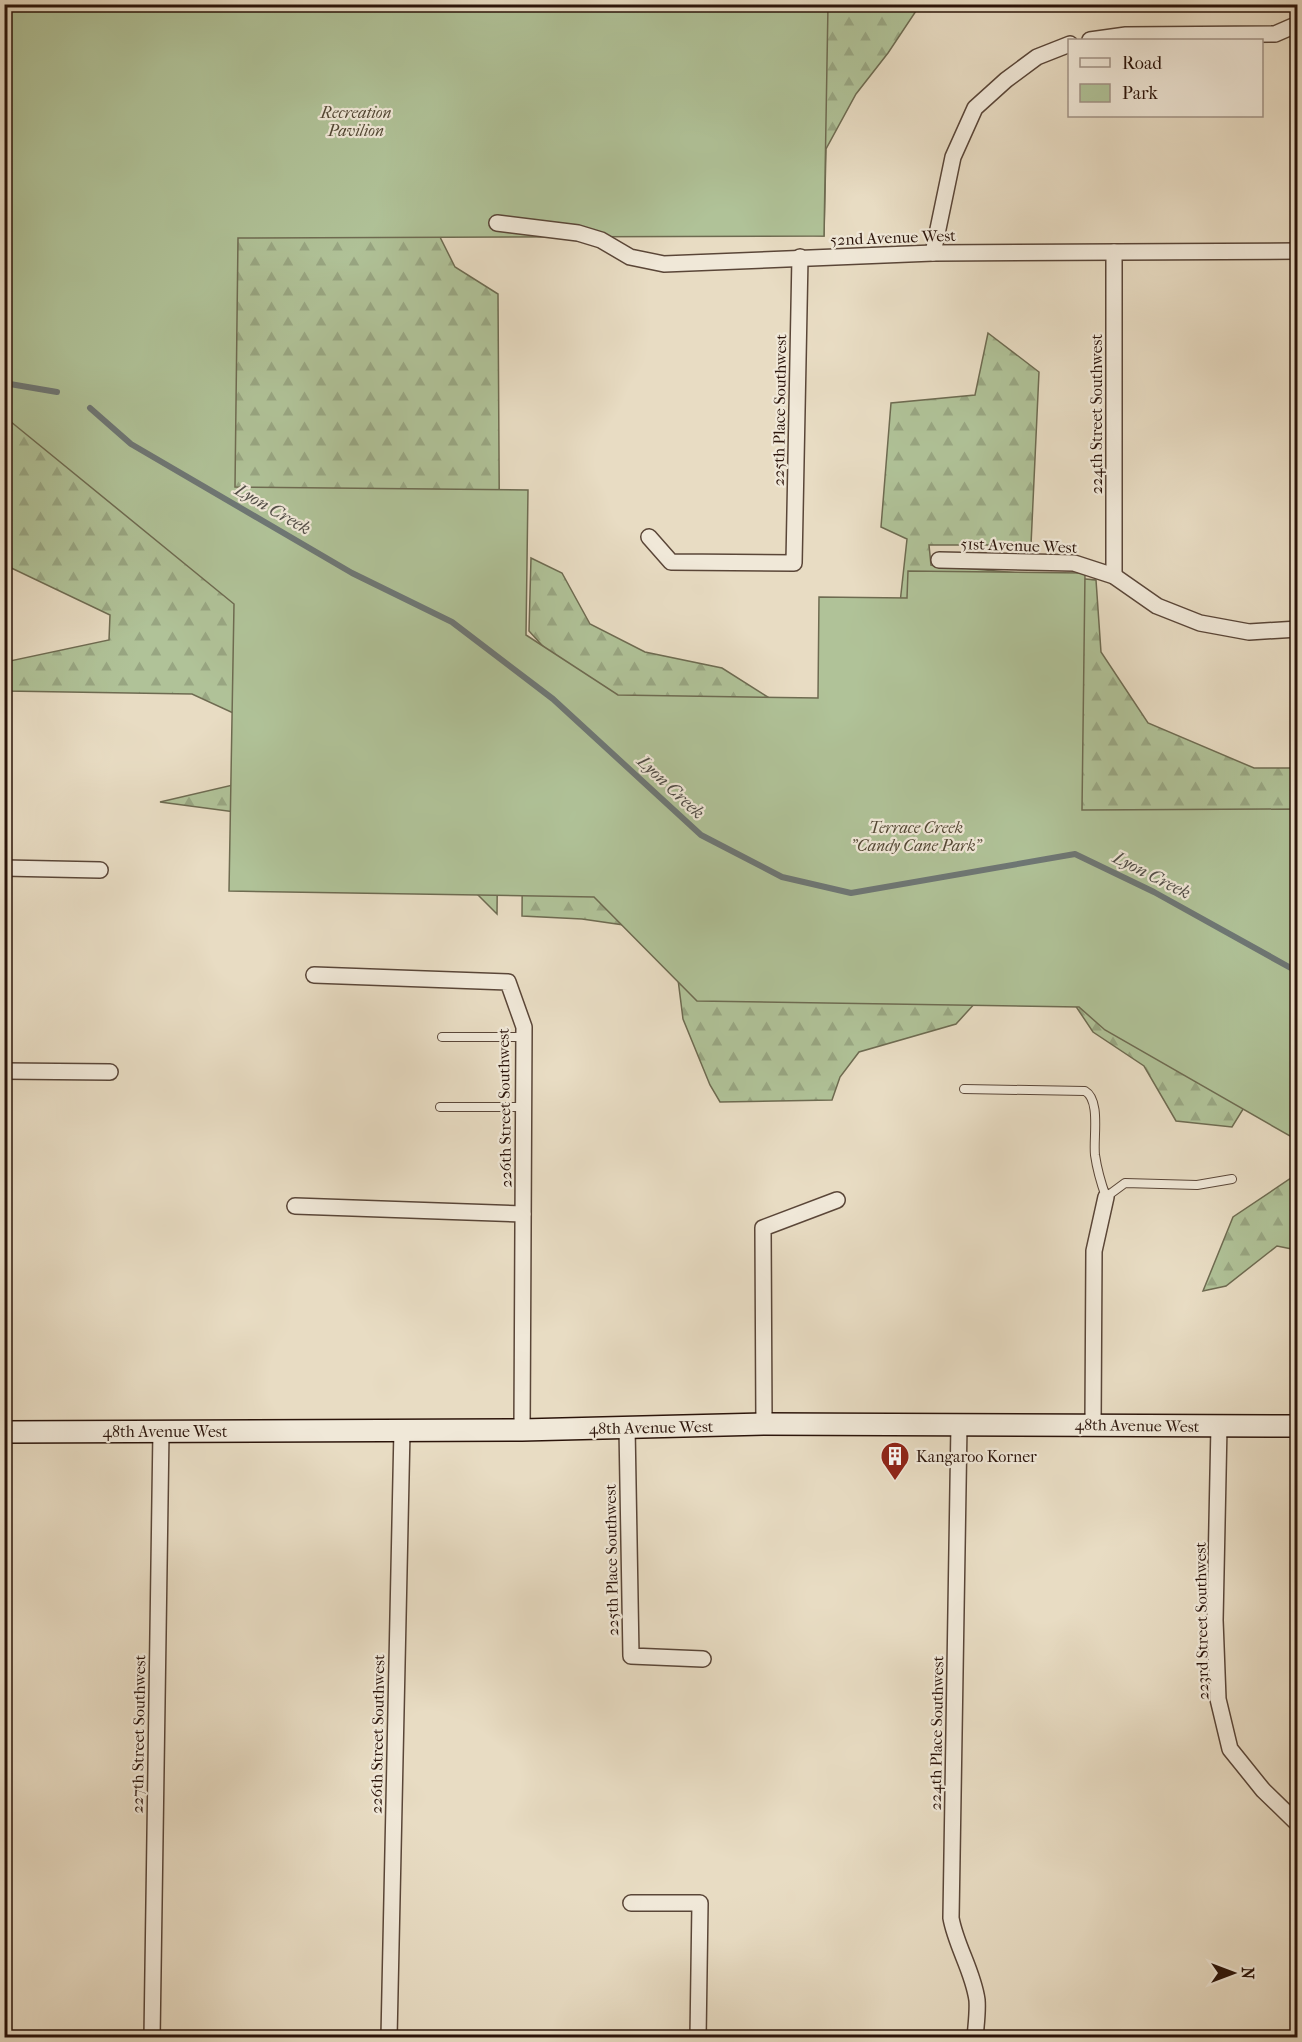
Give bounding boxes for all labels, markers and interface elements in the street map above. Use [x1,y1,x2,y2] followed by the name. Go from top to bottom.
[1068,39,1263,117] legend
[1122,53,1162,74] text: Road
[1122,83,1159,104] text: Park
[319,103,392,140] park label: Recreation Pavilion
[830,226,956,249] street label: 52nd Avenue West
[769,334,790,486] street label: 225th Place Southwest
[1087,334,1106,494] street label: 224th Street Southwest
[229,478,314,540] water label: Lyon Creek
[960,534,1078,557] street label: 51st Avenue West
[631,750,709,824] water label: Lyon Creek
[851,818,983,855] park label: Terrace Creek "Candy Cane Park"
[1108,846,1194,904] water label: Lyon Creek
[494,1028,515,1188] street label: 226th Street Southwest
[1074,1415,1200,1436] street label: 48th Avenue West
[588,1417,714,1438] street label: 48th Avenue West
[103,1422,228,1441] street label: 48th Avenue West
[879,1440,911,1482] building icon: Kangaroo Korner
[916,1447,1037,1466] place label: Kangaroo Korner
[601,1484,622,1636] street label: 225th Place Southwest
[1191,1541,1212,1700] street label: 223rd Street Southwest
[128,1654,149,1814] street label: 227th Street Southwest
[367,1654,388,1814] street label: 226th Street Southwest
[926,1655,947,1810] street label: 224th Place Southwest
[1203,1943,1263,2003] north arrow
[1238,1967,1257,1980] text: N

